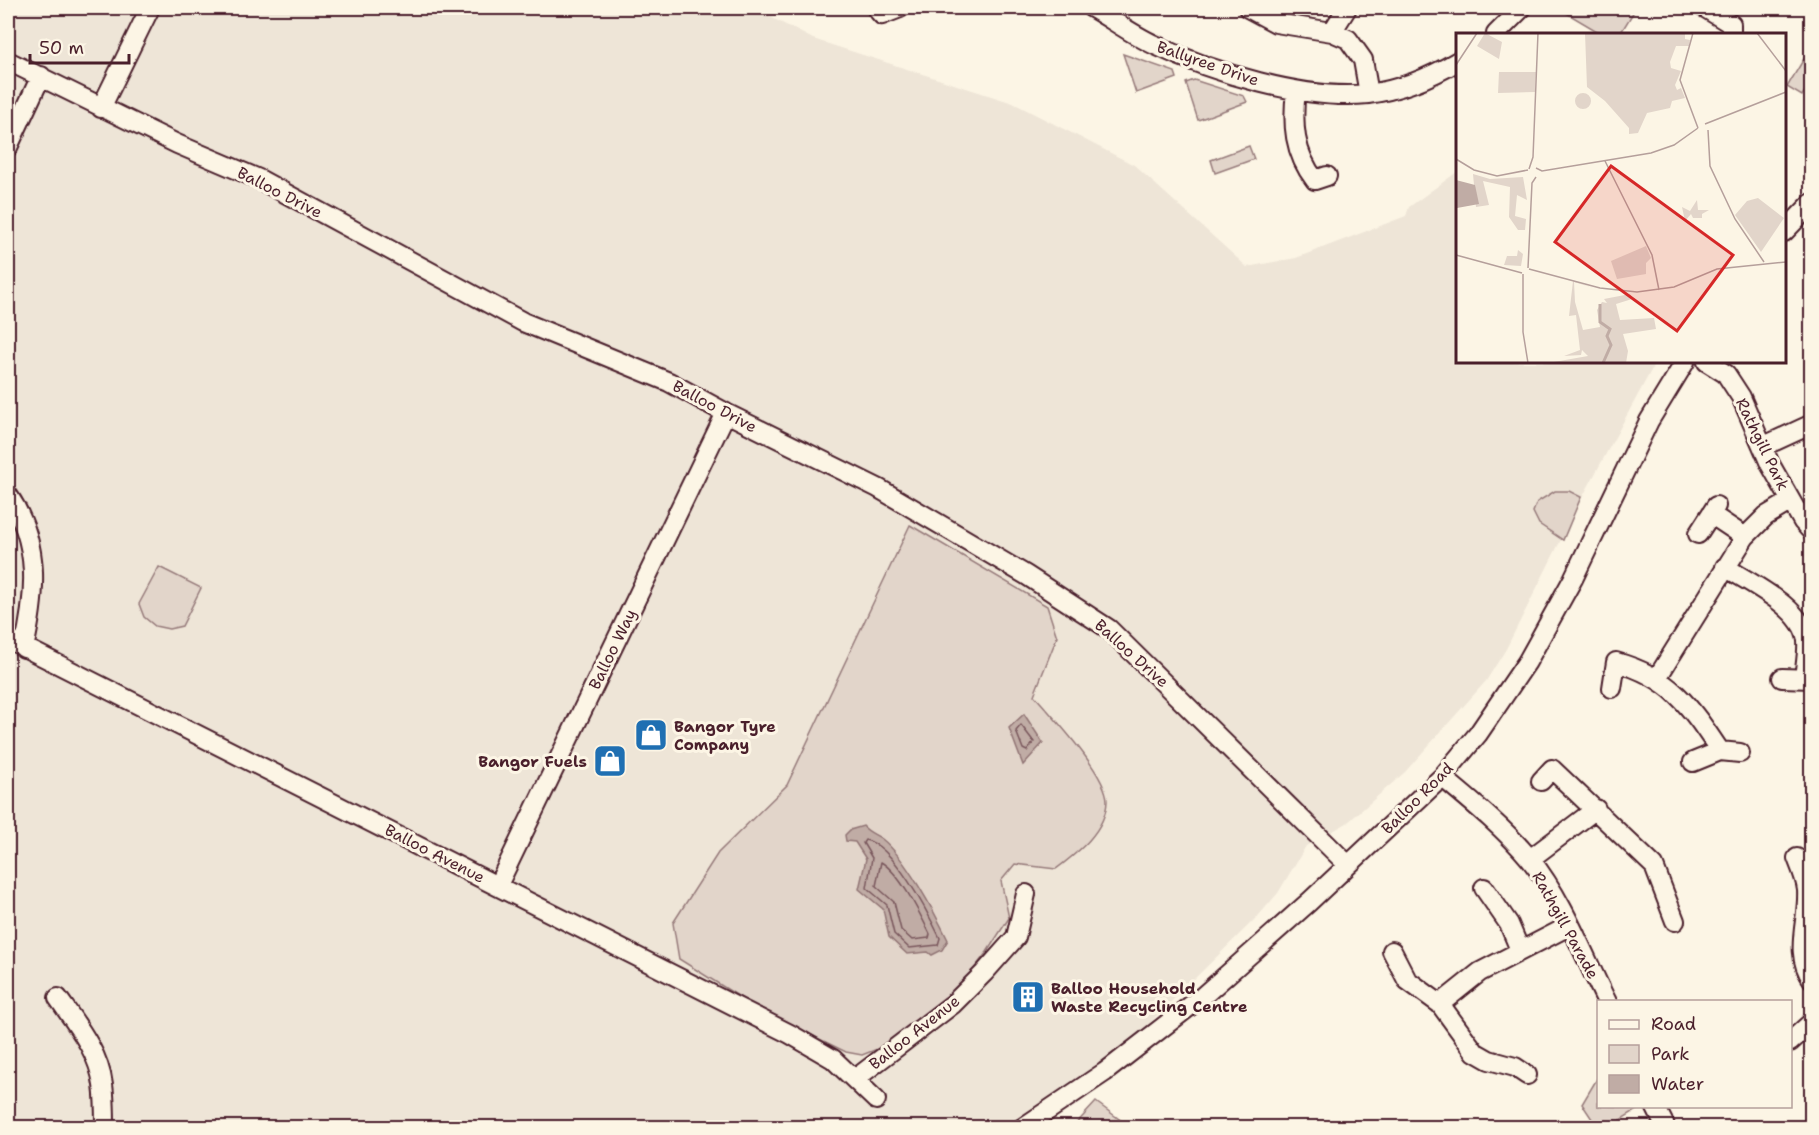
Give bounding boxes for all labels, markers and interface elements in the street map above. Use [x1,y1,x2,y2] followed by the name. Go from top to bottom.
[30,27,129,65] scale bar
[1456,33,1786,363] inset map
[39,36,84,60] text: 50 m
[1154,36,1262,91] street label: Ballyree Drive
[234,162,326,223] street label: Balloo Drive
[669,375,761,437] street label: Balloo Drive
[1731,395,1794,494] street label: Rathgill Park
[584,606,641,693] street label: Balloo Way
[1090,615,1173,692] street label: Balloo Drive
[674,716,776,755] place label: Bangor Tyre Company
[633,717,669,753] shop icon: Bangor Tyre Company
[592,743,628,779] shop icon: Bangor Fuels
[478,751,587,772] place label: Bangor Fuels
[1377,758,1458,839] street label: Balloo Road
[381,819,488,888] street label: Balloo Avenue
[1527,868,1604,983] street label: Rathgill Parade
[1051,978,1248,1017] place label: Balloo Household Waste Recycling Centre
[1010,979,1046,1015] building icon: Balloo Household Waste Recycling Centre
[865,990,964,1074] street label: Balloo Avenue
[1597,1000,1792,1108] legend
[1651,1012,1696,1036] text: Road
[1651,1042,1690,1066] text: Park
[1651,1072,1704,1096] text: Water

